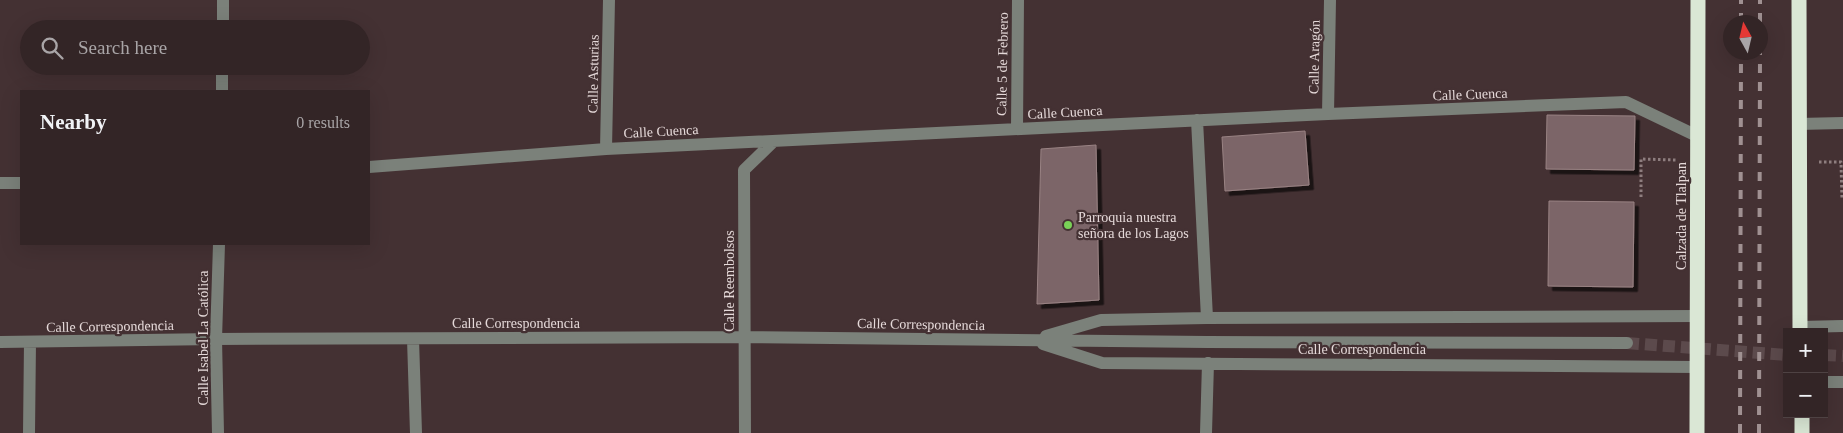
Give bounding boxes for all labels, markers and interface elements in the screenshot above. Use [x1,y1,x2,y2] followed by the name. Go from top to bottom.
[994,12,1011,116] street label: Calle 5 de Febrero
[1723,15,1768,60] north arrow
[20,20,370,75] search box
[1306,20,1323,94] street label: Calle Aragón
[38,34,66,62] icon: search
[585,34,602,114] street label: Calle Asturias
[78,37,167,58] text: Search here
[1432,86,1509,103] street label: Calle Cuenca
[1027,103,1104,122] street label: Calle Cuenca
[40,110,107,134] text: Nearby
[296,114,350,131] text: 0 results
[623,122,700,141] street label: Calle Cuenca
[1674,162,1689,270] street label: Calzada de Tlalpan
[1078,210,1189,241] place label: Parroquia nuestra señora de los Lagos
[1062,219,1074,231] marker: Parroquia nuestra señora de los Lagos
[722,230,737,332] street label: Calle Reembolsos
[196,270,211,405] street label: Calle Isabel La Católica
[452,316,581,331] street label: Calle Correspondencia
[857,316,986,333] street label: Calle Correspondencia
[46,318,175,335] street label: Calle Correspondencia
[1783,328,1828,418] map controls
[1783,328,1828,373] button: +
[1298,342,1427,357] street label: Calle Correspondencia
[1783,373,1828,418] button: −

